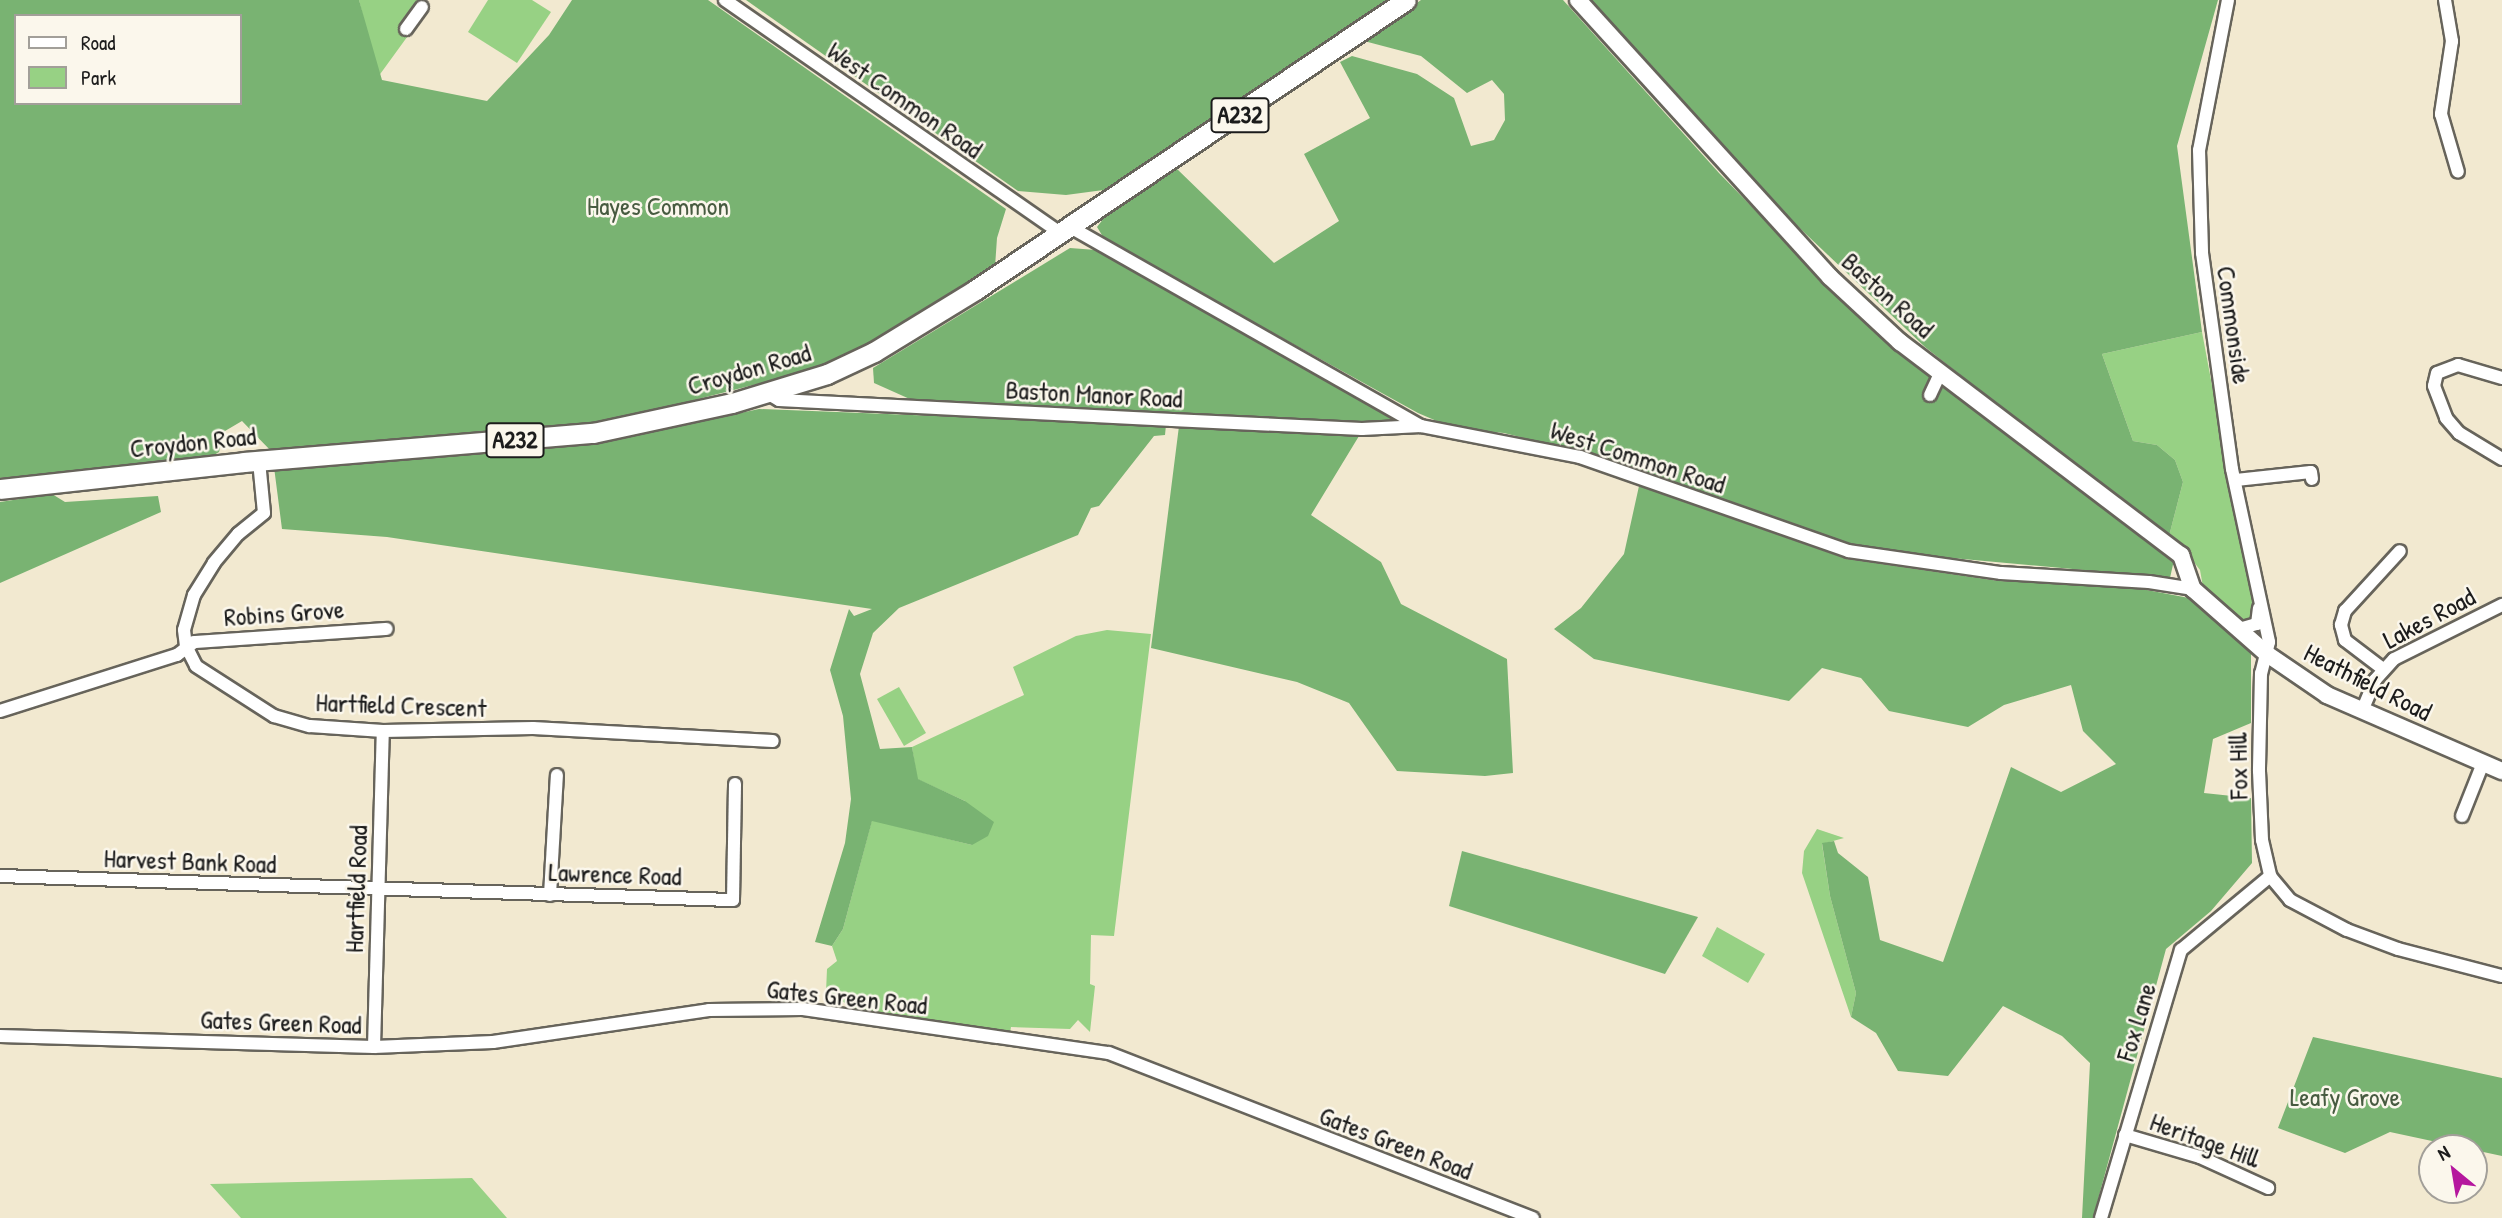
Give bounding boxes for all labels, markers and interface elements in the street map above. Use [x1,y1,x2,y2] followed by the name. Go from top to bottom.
[14,14,242,105] legend
[81,28,115,57] text: Road
[821,35,989,165] street label: West Common Road
[81,63,116,92] text: Park
[1210,94,1270,135] road number: A232
[587,190,729,222] park label: Hayes Common
[1836,246,1940,344] street label: Baston Road
[2210,264,2258,386] street label: Commonside
[684,337,814,401] street label: Croydon Road
[1005,374,1183,414] street label: Baston Manor Road
[1547,414,1729,500] street label: West Common Road
[485,419,545,460] road number: A232
[128,420,258,464] street label: Croydon Road
[2378,581,2480,655] street label: Lakes Road
[223,593,345,633] street label: Robins Grove
[2299,637,2437,727] street label: Heathfield Road
[315,686,487,724] street label: Hartfield Crescent
[2222,732,2254,800] street label: Fox Hill
[338,825,374,953] street label: Hartfield Road
[103,842,277,880] street label: Harvest Bank Road
[548,856,682,892] street label: Lawrence Road
[765,973,929,1021] street label: Gates Green Road
[2109,979,2163,1065] street label: Fox Lane
[200,1004,362,1040] street label: Gates Green Road
[2290,1081,2400,1113] park label: Leafy Grove
[1315,1100,1477,1186] street label: Gates Green Road
[2146,1106,2264,1174] street label: Heritage Hill
[2418,1134,2488,1204] north arrow
[2433,1139,2454,1166] text: N

